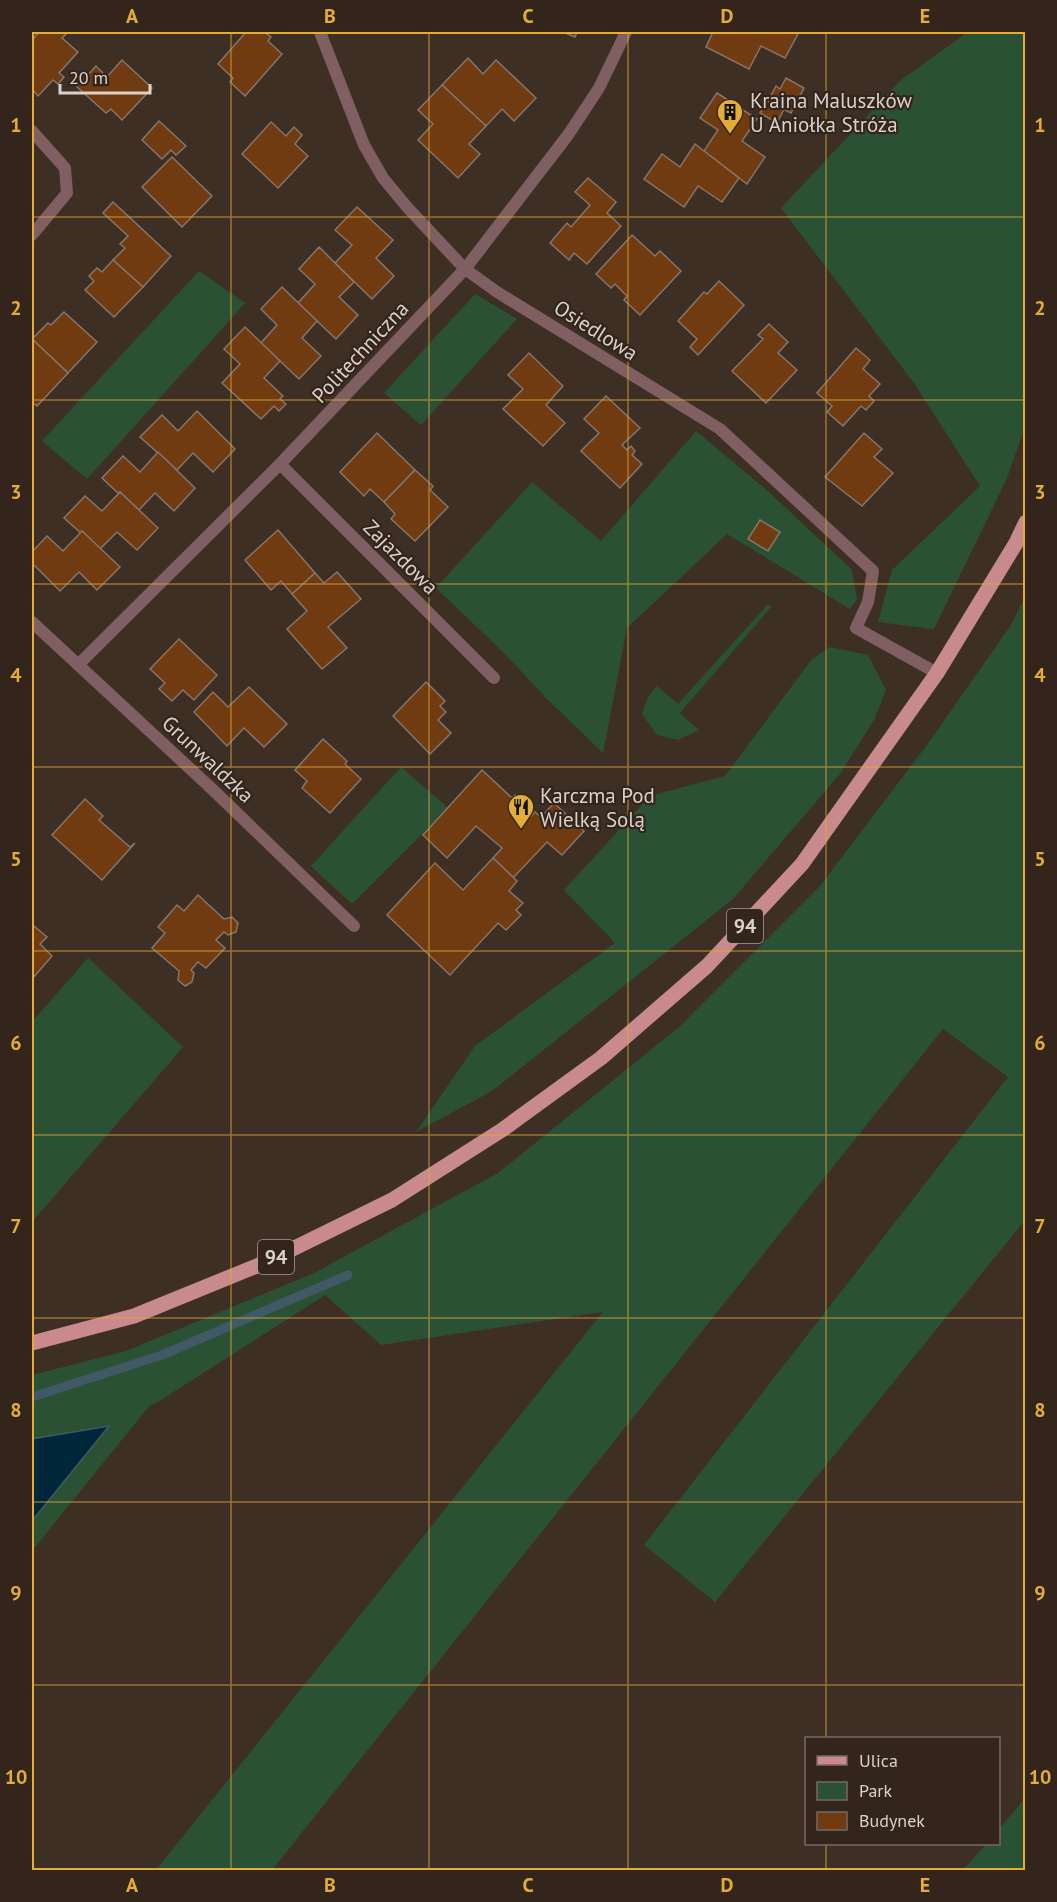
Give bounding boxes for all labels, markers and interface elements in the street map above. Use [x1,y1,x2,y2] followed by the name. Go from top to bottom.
[126,3,139,29] text: A
[324,3,336,29] text: B
[522,3,534,29] text: C
[721,3,734,29] text: D
[920,3,930,29] text: E
[60,57,150,95] scale bar
[69,66,108,89] text: 20 m
[750,87,912,138] place label: Kraina Maluszków U Aniołka Stróża
[715,97,745,135] building icon: Kraina Maluszków U Aniołka Stróża
[10,112,22,138] text: 1
[1034,112,1046,138] text: 1
[549,294,643,366] street label: Osiedlowa
[10,295,22,321] text: 2
[306,295,414,409] street label: Politechniczna
[1034,295,1046,321] text: 2
[10,479,22,505] text: 3
[1034,479,1046,505] text: 3
[358,514,444,600] street label: Zajazdowa
[10,662,22,688] text: 4
[1034,662,1046,688] text: 4
[156,710,260,808] street label: Grunwaldzka
[540,782,655,833] place label: Karczma Pod Wielką Solą
[506,792,536,830] restaurant icon: Karczma Pod Wielką Solą
[10,846,22,872] text: 5
[1034,846,1046,872] text: 5
[727,909,763,943] road number: 94
[10,1030,22,1056] text: 6
[1034,1030,1046,1056] text: 6
[10,1213,22,1239] text: 7
[1034,1213,1046,1239] text: 7
[258,1240,294,1274] road number: 94
[10,1397,22,1423] text: 8
[1034,1397,1046,1423] text: 8
[10,1580,22,1606] text: 9
[1034,1580,1046,1606] text: 9
[805,1737,1000,1845] legend
[859,1749,898,1772] text: Ulica
[5,1764,27,1790] text: 10
[1029,1764,1051,1790] text: 10
[859,1779,892,1802] text: Park
[859,1809,925,1832] text: Budynek
[126,1872,139,1898] text: A
[324,1872,336,1898] text: B
[522,1872,534,1898] text: C
[721,1872,734,1898] text: D
[920,1872,930,1898] text: E

